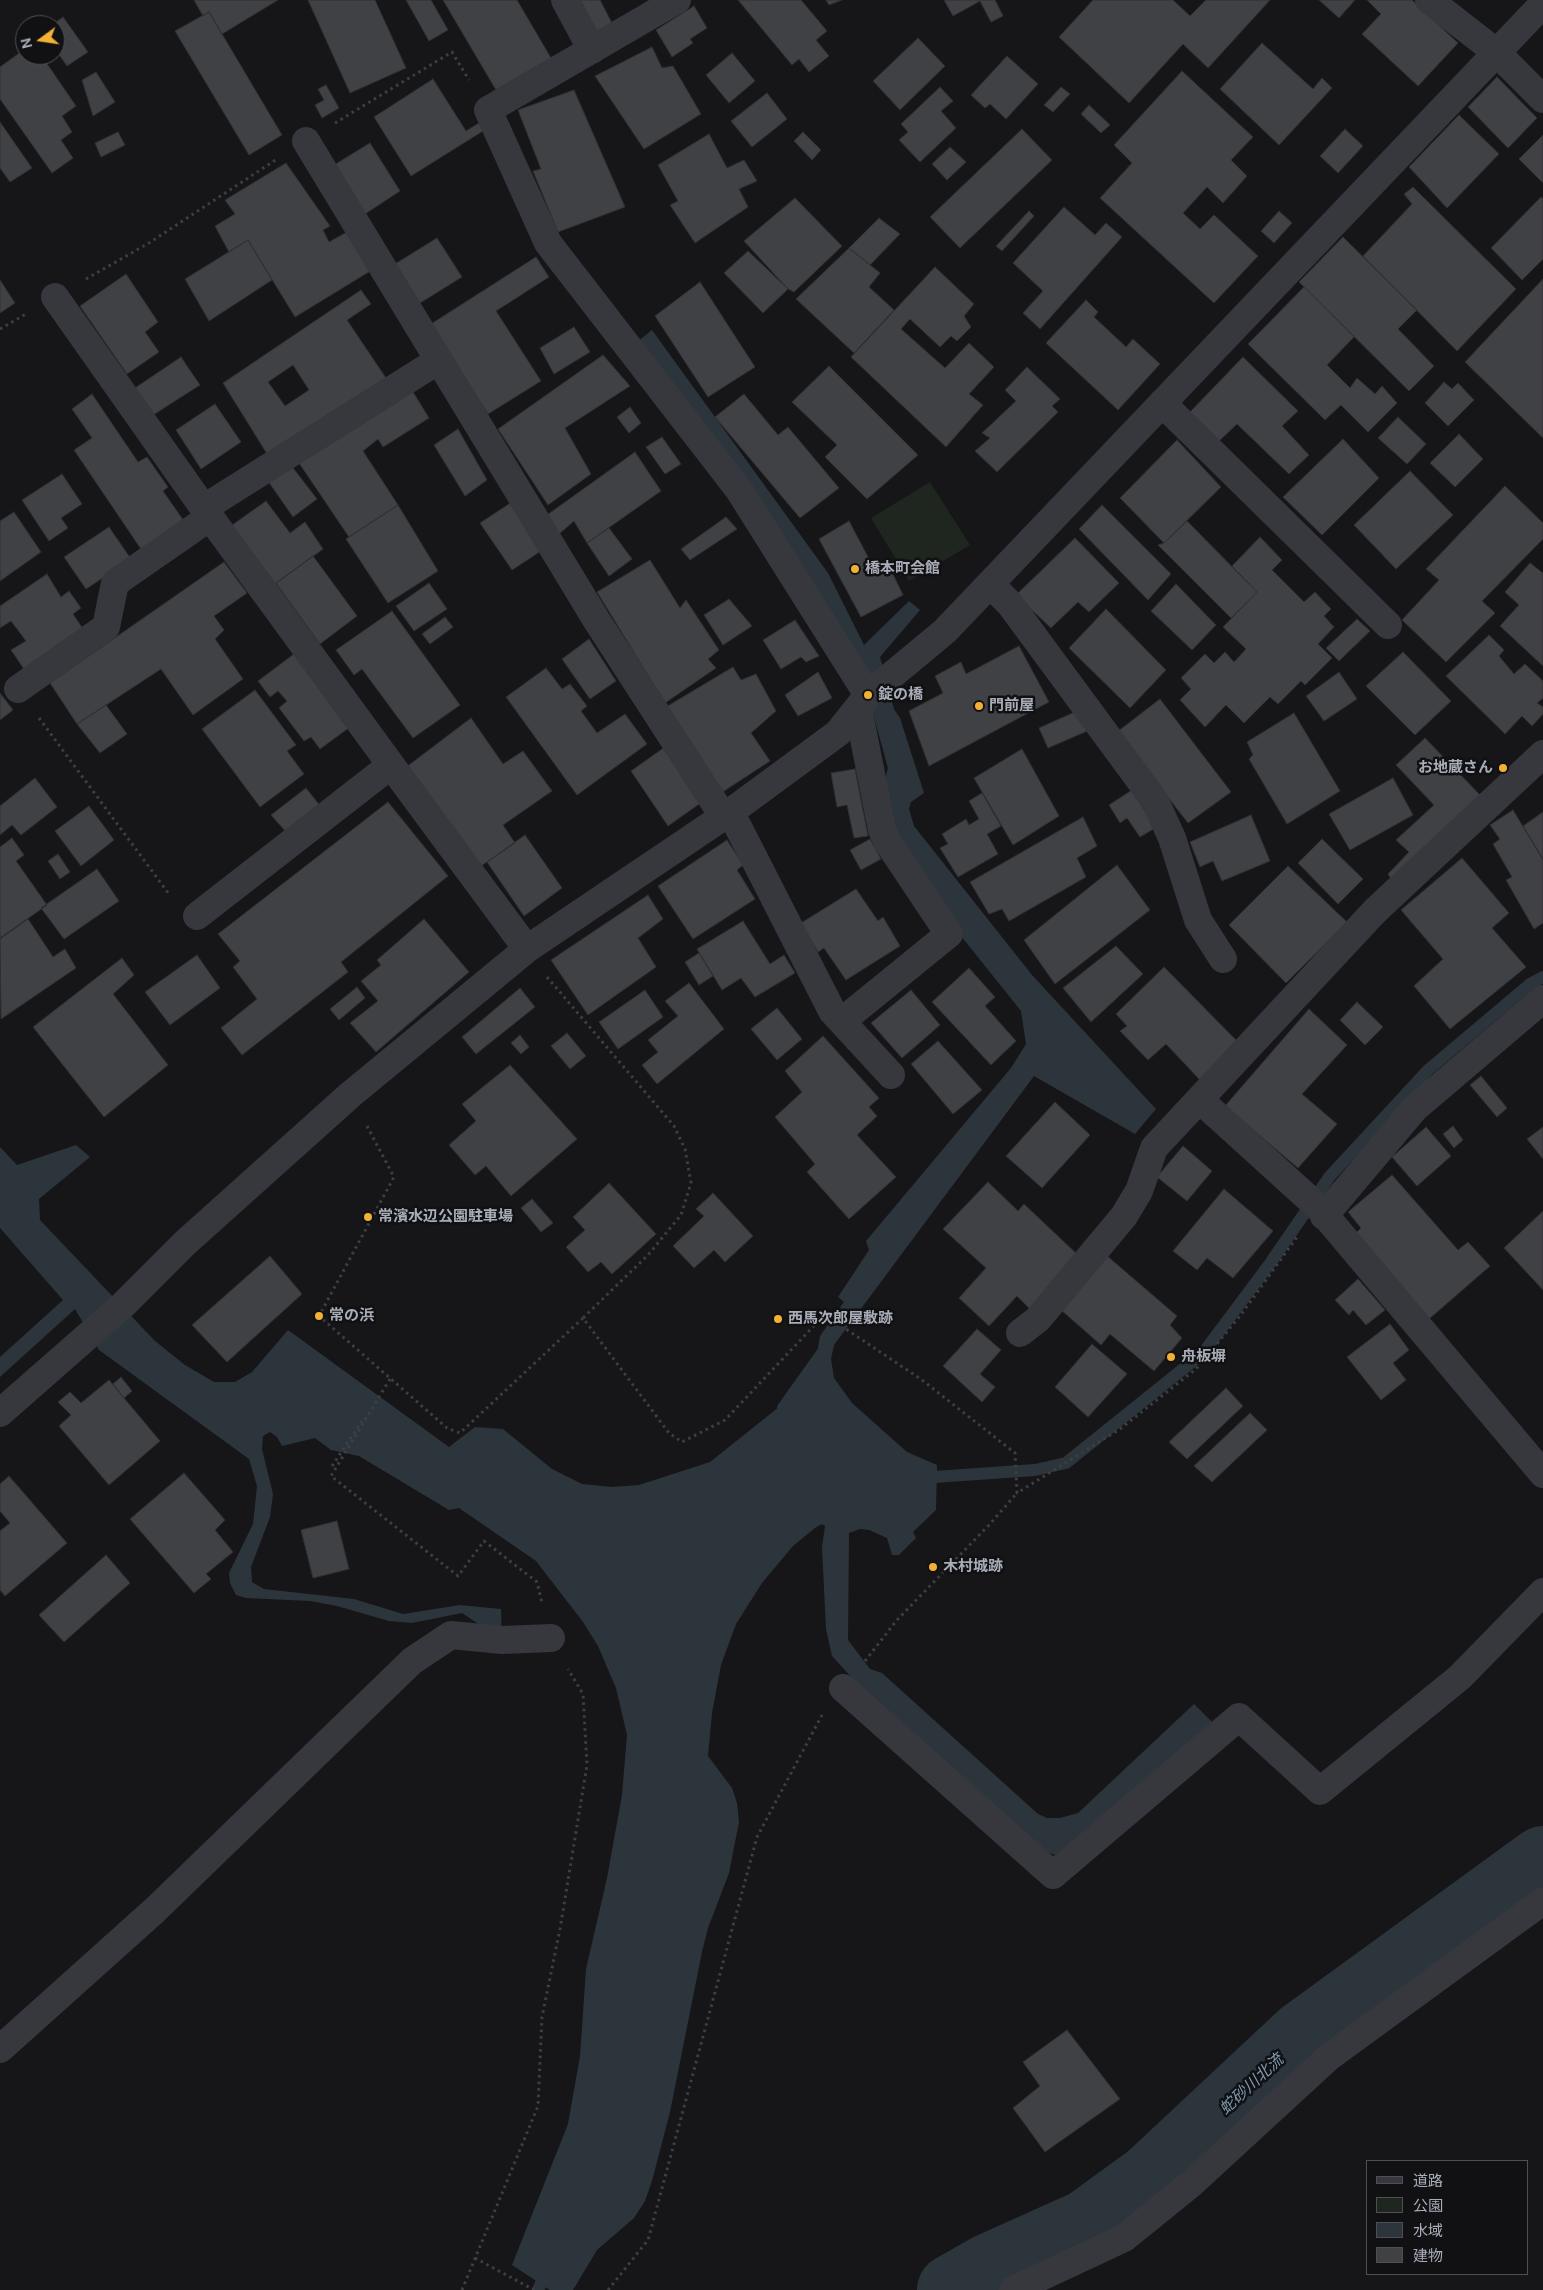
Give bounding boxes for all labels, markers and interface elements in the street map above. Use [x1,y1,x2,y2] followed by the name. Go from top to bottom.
[15,15,65,65] north arrow
[16,36,36,51] text: N
[865,560,940,578] place label: 橋本町会館
[849,563,861,575] marker: 橋本町会館
[878,686,923,704] place label: 錠の橋
[862,689,874,701] marker: 錠の橋
[989,697,1034,715] place label: 門前屋
[973,700,985,712] marker: 門前屋
[1418,759,1493,777] place label: お地蔵さん
[1497,762,1509,774] marker: お地蔵さん
[378,1208,513,1226] place label: 常濱水辺公園駐車場
[362,1211,374,1223] marker: 常濱水辺公園駐車場
[329,1307,374,1325] place label: 常の浜
[313,1310,325,1322] marker: 常の浜
[788,1310,893,1328] place label: 西馬次郎屋敷跡
[772,1313,784,1325] marker: 西馬次郎屋敷跡
[1181,1348,1226,1366] place label: 舟板塀
[1165,1351,1177,1363] marker: 舟板塀
[943,1558,1003,1576] place label: 木村城跡
[927,1561,939,1573] marker: 木村城跡
[1216,2051,1288,2119] water label: 蛇砂川北流
[1366,2160,1528,2275] legend
[1413,2171,1443,2191] text: 道路
[1413,2196,1443,2216] text: 公園
[1413,2221,1443,2241] text: 水域
[1413,2246,1443,2266] text: 建物

